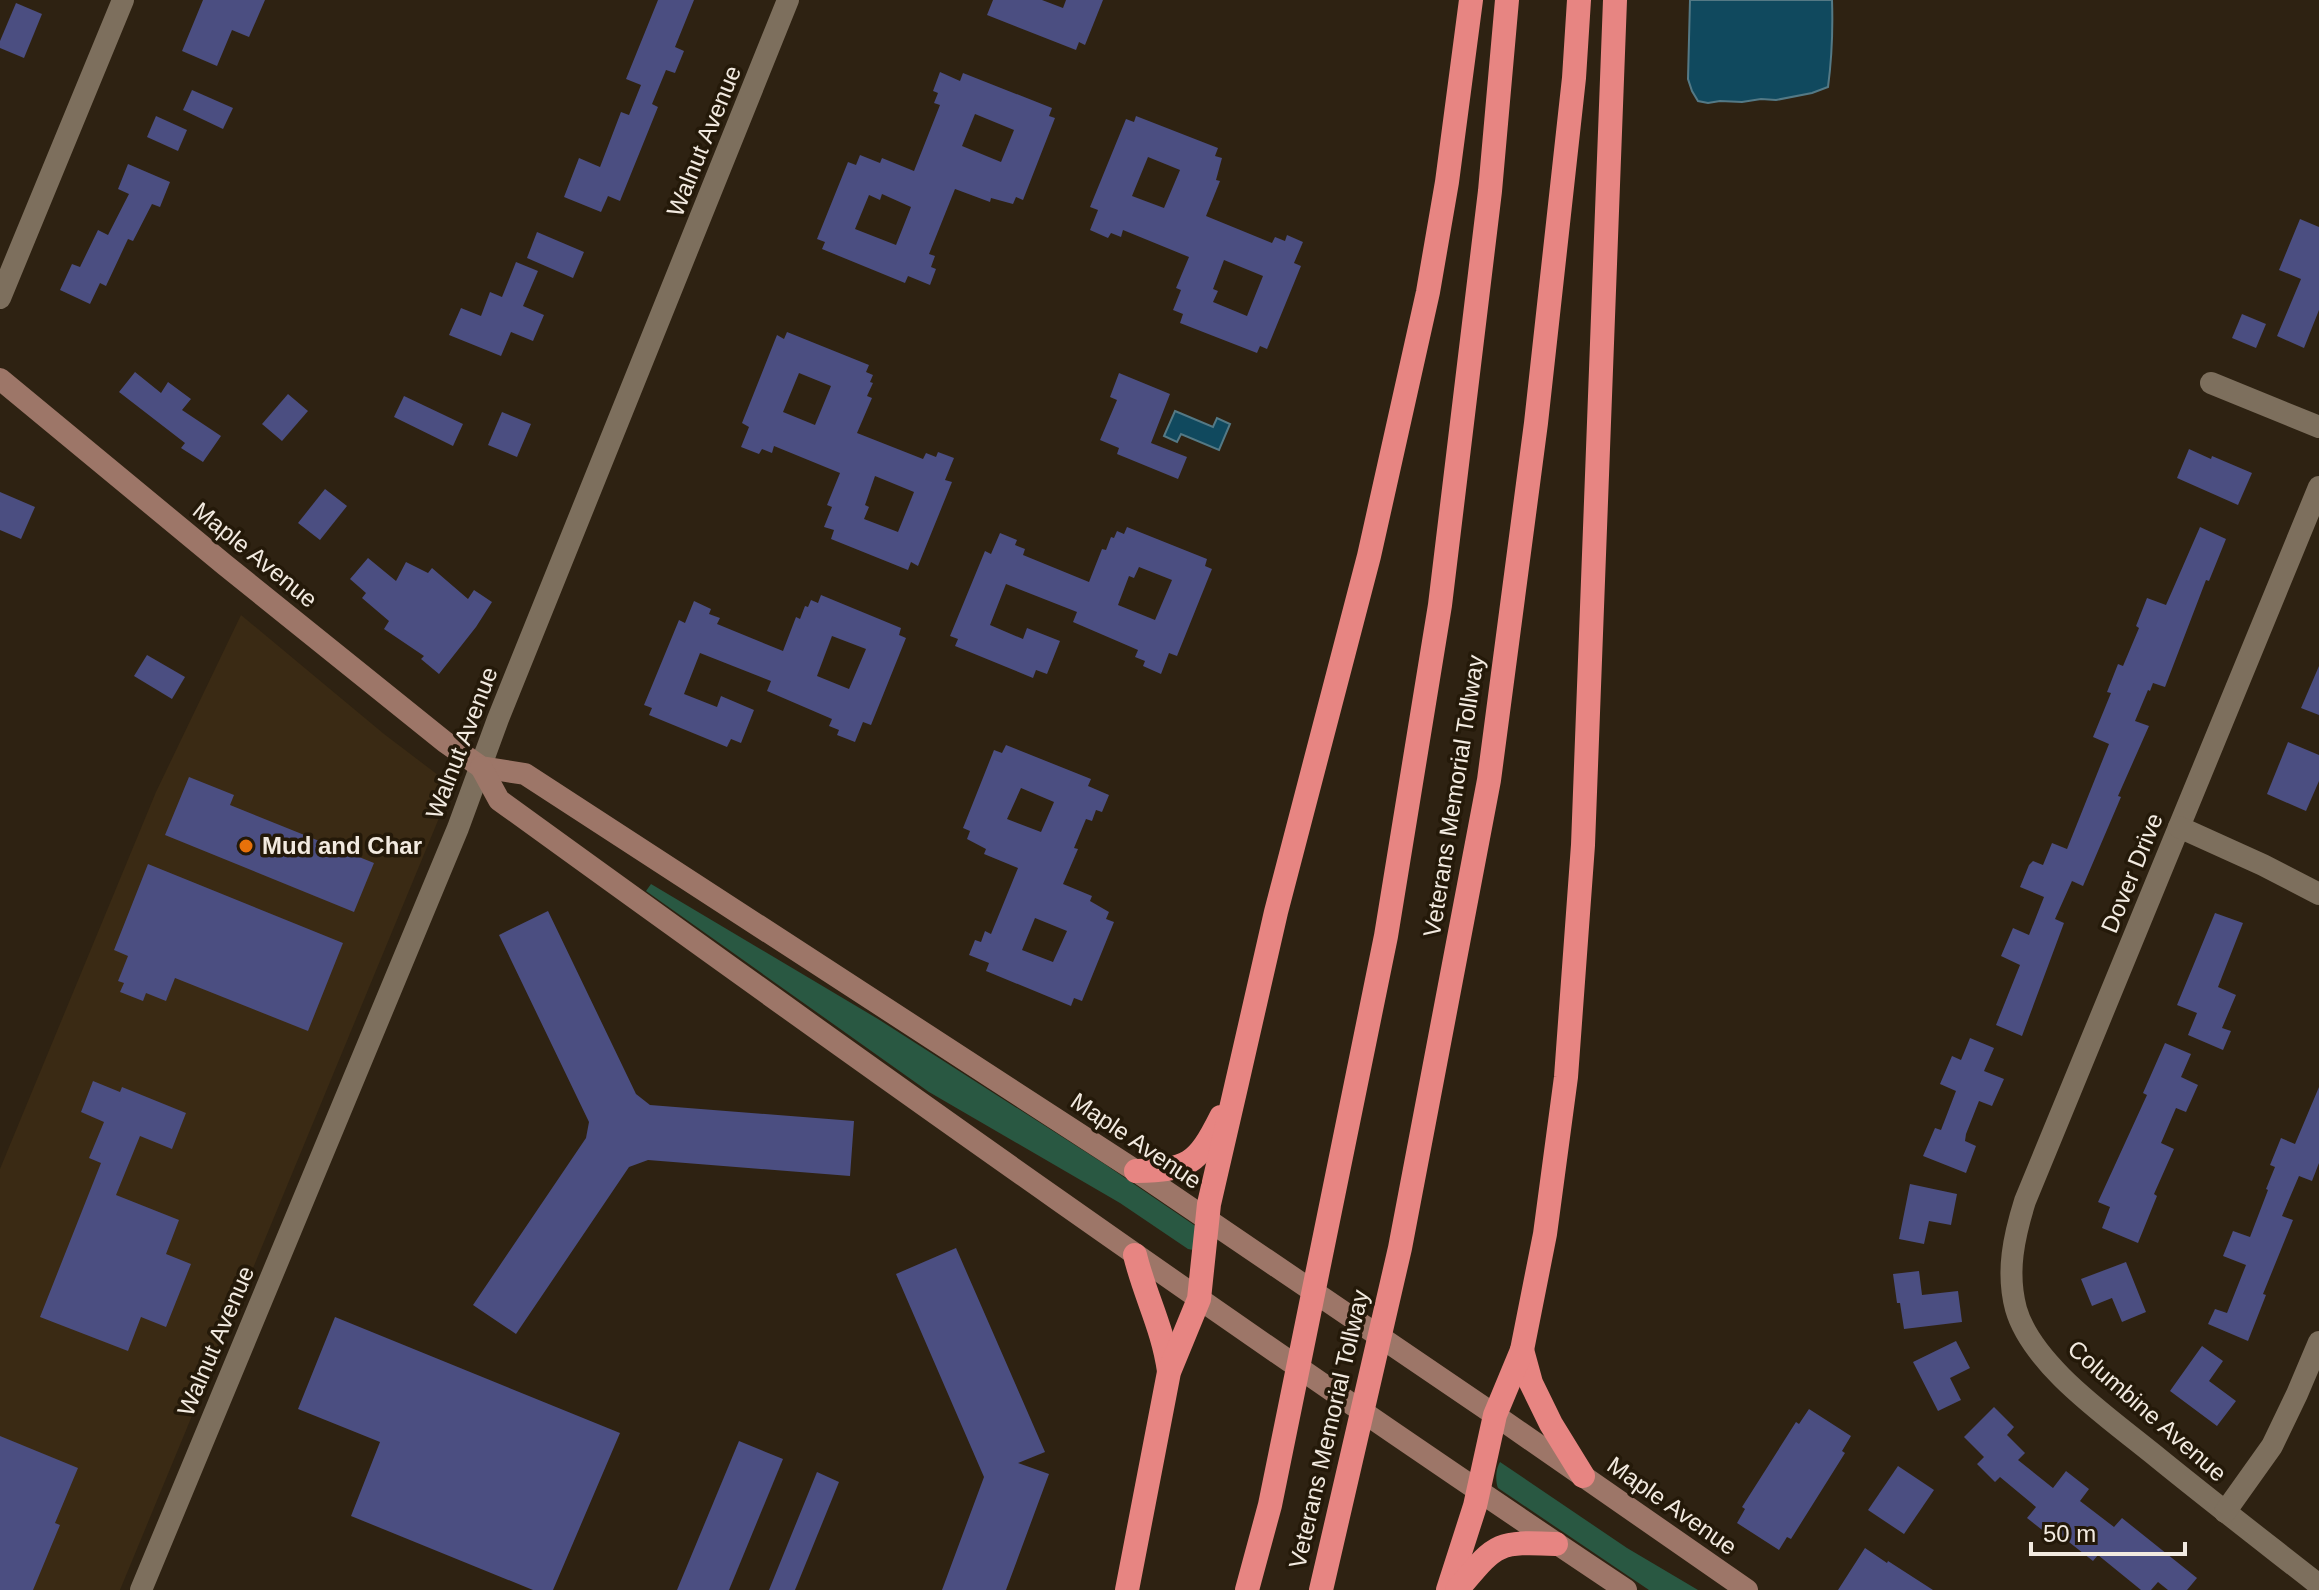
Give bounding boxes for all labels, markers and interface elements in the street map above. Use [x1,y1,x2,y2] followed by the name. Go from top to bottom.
[661,62,746,220] street label: Walnut Avenue
[188,496,323,613] street label: Maple Avenue
[1418,653,1489,939] street label: Veterans Memorial Tollway
[420,663,503,822] street label: Walnut Avenue
[2095,809,2168,937] street label: Dover Drive
[262,832,422,859] place label: Mud and Char
[237,837,255,855] marker: Mud and Char
[1066,1087,1207,1194] street label: Maple Avenue
[172,1262,259,1420] street label: Walnut Avenue
[1283,1287,1374,1571] street label: Veterans Memorial Tollway
[2063,1334,2232,1487] street label: Columbine Avenue
[1602,1451,1742,1560] street label: Maple Avenue
[2031,1506,2185,1556] scale bar
[2043,1520,2096,1547] text: 50 m

